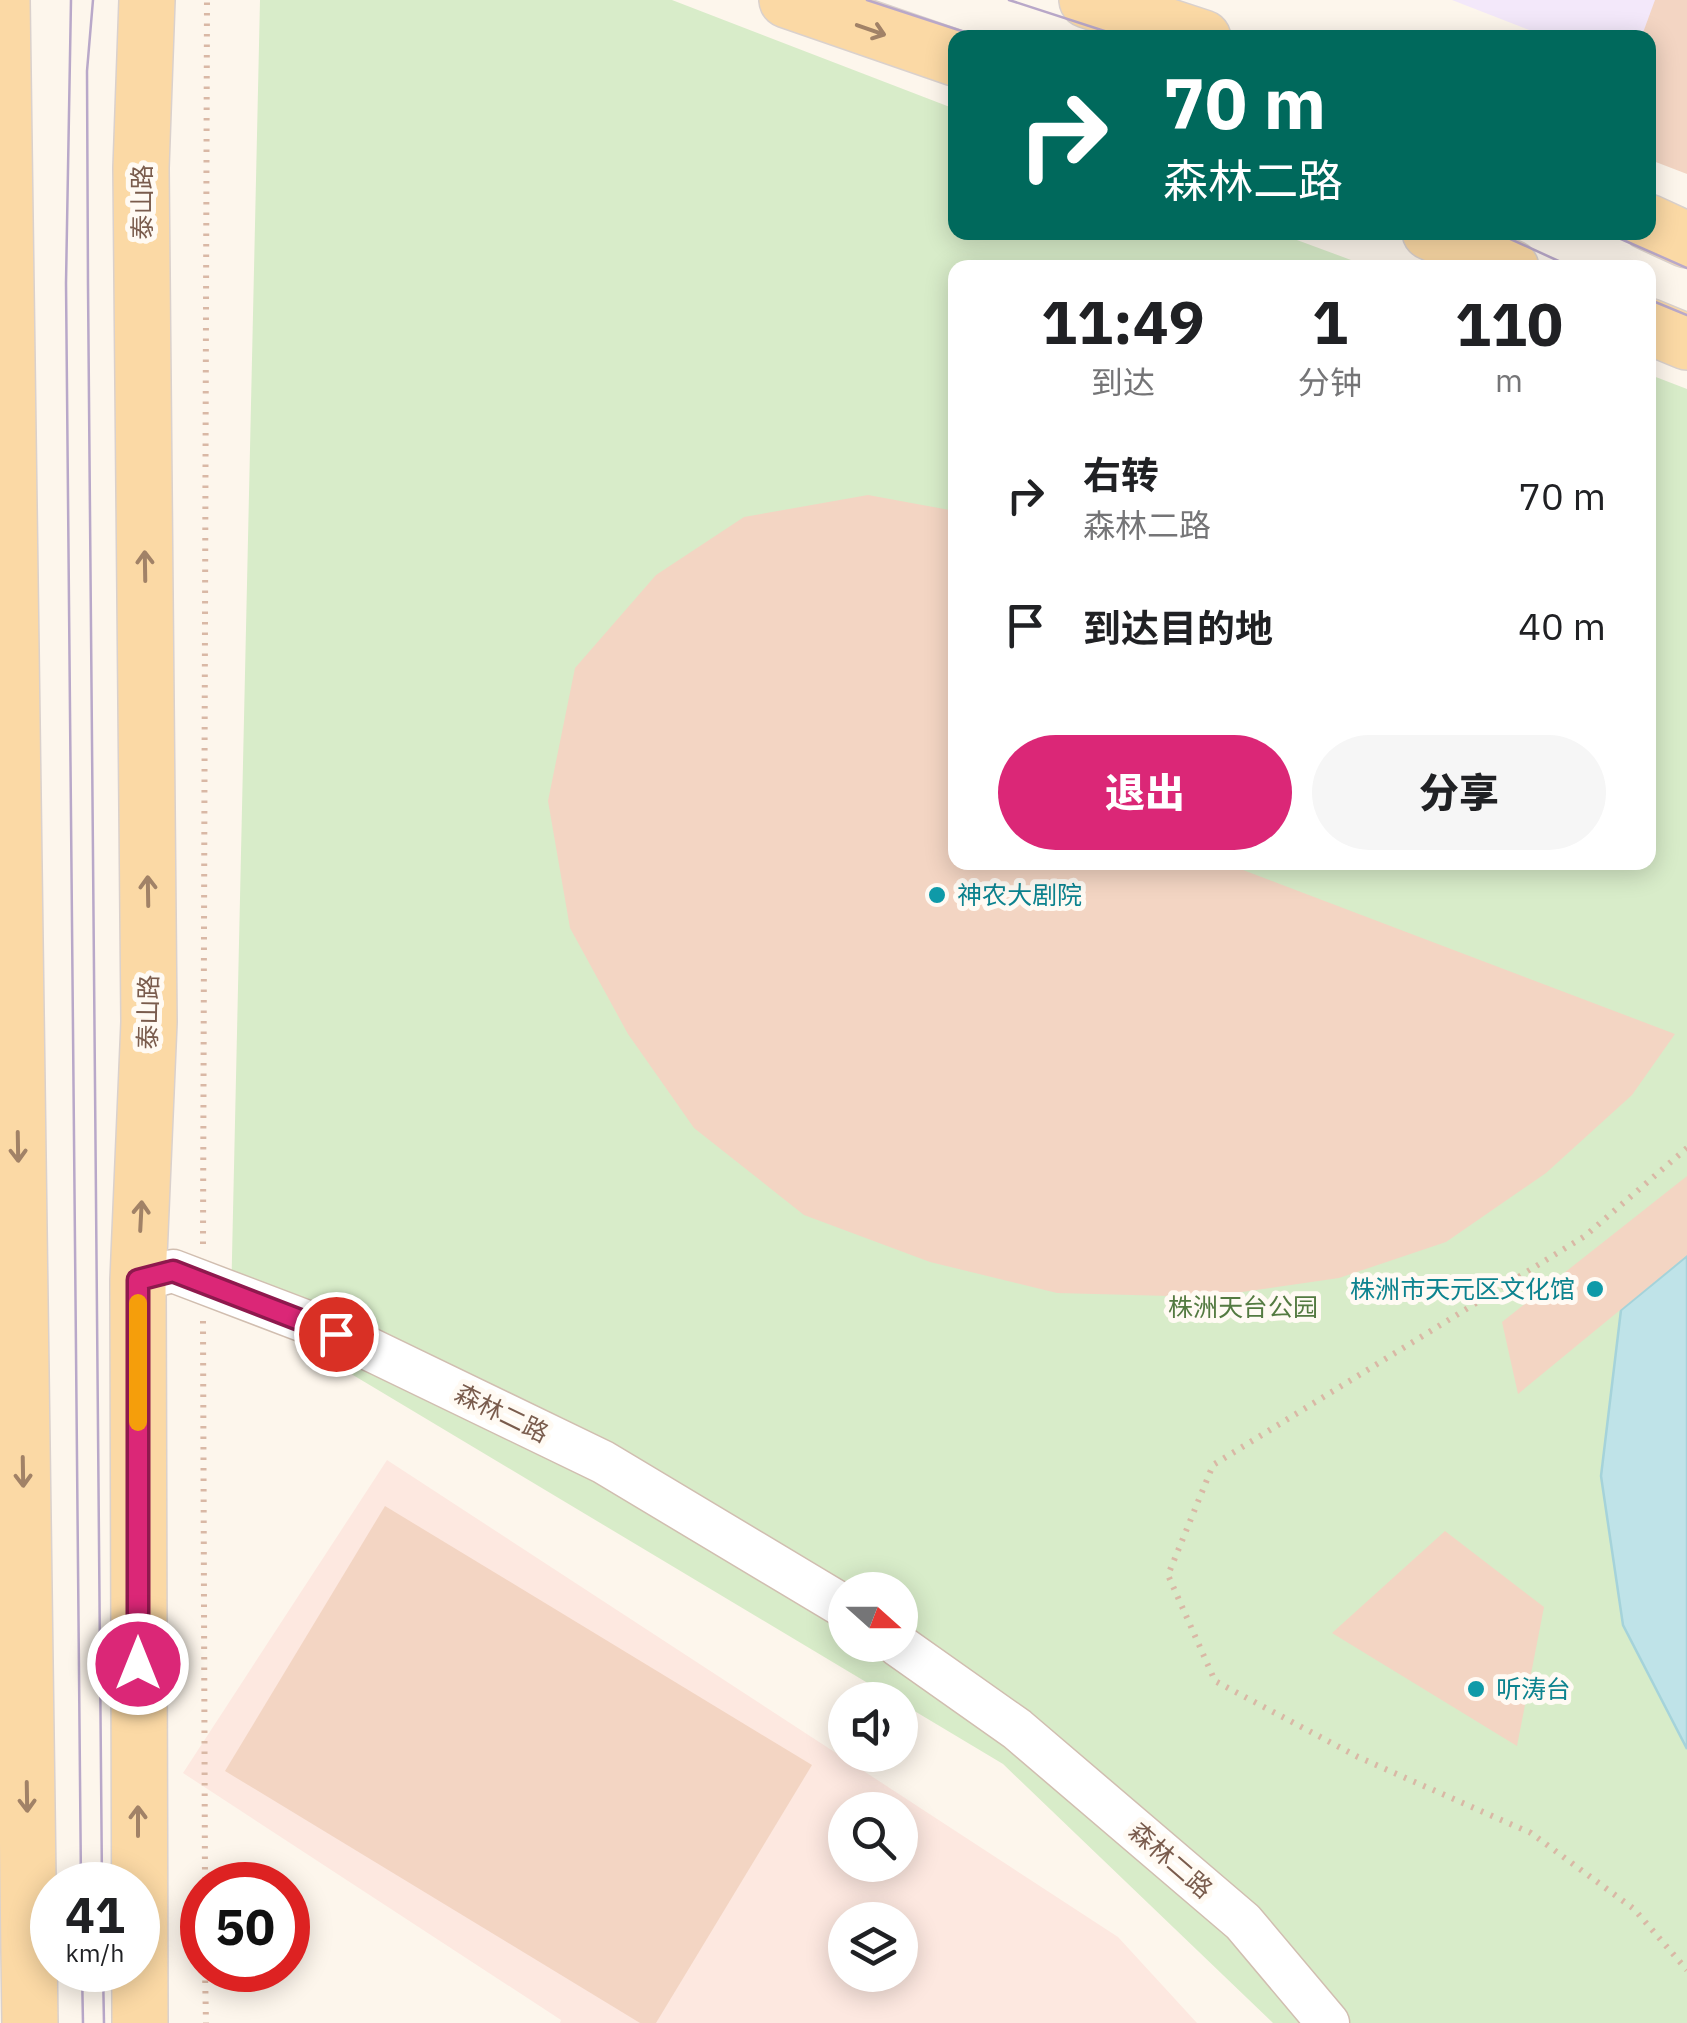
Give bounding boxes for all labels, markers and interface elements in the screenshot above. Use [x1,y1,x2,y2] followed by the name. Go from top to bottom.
[854,23,886,41] one-way arrow
[1163,57,1326,148] text: 70 m
[998,70,1128,200] icon: right
[1163,151,1343,209] text: 森林二路
[125,164,158,240] street label: 泰山路
[1041,282,1205,361] text: 11:49
[1312,282,1348,361] text: 1
[1455,284,1563,363] text: 110
[1495,359,1523,401] text: m
[1091,361,1155,403] text: 到达
[1298,361,1362,403] text: 分钟
[1083,450,1159,499] text: 右转
[998,468,1053,523] icon: right
[1518,471,1606,520] text: 70 m
[1083,504,1211,546] text: 森林二路
[136,550,154,582] one-way arrow
[998,598,1053,653] icon: arrive
[1518,601,1606,650] text: 40 m
[1083,603,1273,652] text: 到达目的地
[998,735,1292,850] button: 退出
[1312,735,1606,850] button: 分享
[138,875,158,908] one-way arrow
[957,878,1082,911] place label: 神农大剧院
[926,884,948,906] marker: 神农大剧院
[130,974,165,1050] street label: 泰山路
[8,1130,28,1163] one-way arrow
[132,1200,151,1232] one-way arrow
[1350,1272,1575,1305] place label: 株洲市天元区文化馆
[1584,1278,1606,1300] marker: 株洲市天元区文化馆
[1168,1290,1318,1323] park label: 株洲天台公园
[294,1292,379,1377] pin
[309,1307,364,1362] icon: arrive
[450,1376,554,1449] street label: 森林二路
[13,1456,32,1488] one-way arrow
[828,1572,918,1662] north arrow
[828,1572,918,1992] map controls
[86,1612,190,1716] position arrow
[1496,1672,1571,1705] place label: 听涛台
[1465,1678,1487,1700] marker: 听涛台
[828,1682,918,1772] button: sound
[18,1780,36,1813] one-way arrow
[828,1792,918,1882] button: search
[128,1805,148,1838] one-way arrow
[1123,1814,1220,1905] street label: 森林二路
[180,1862,310,1992] speed limit sign: 50
[65,1882,125,1947] text: 41
[828,1902,918,1992] button: layers
[66,1936,124,1969] text: km/h

